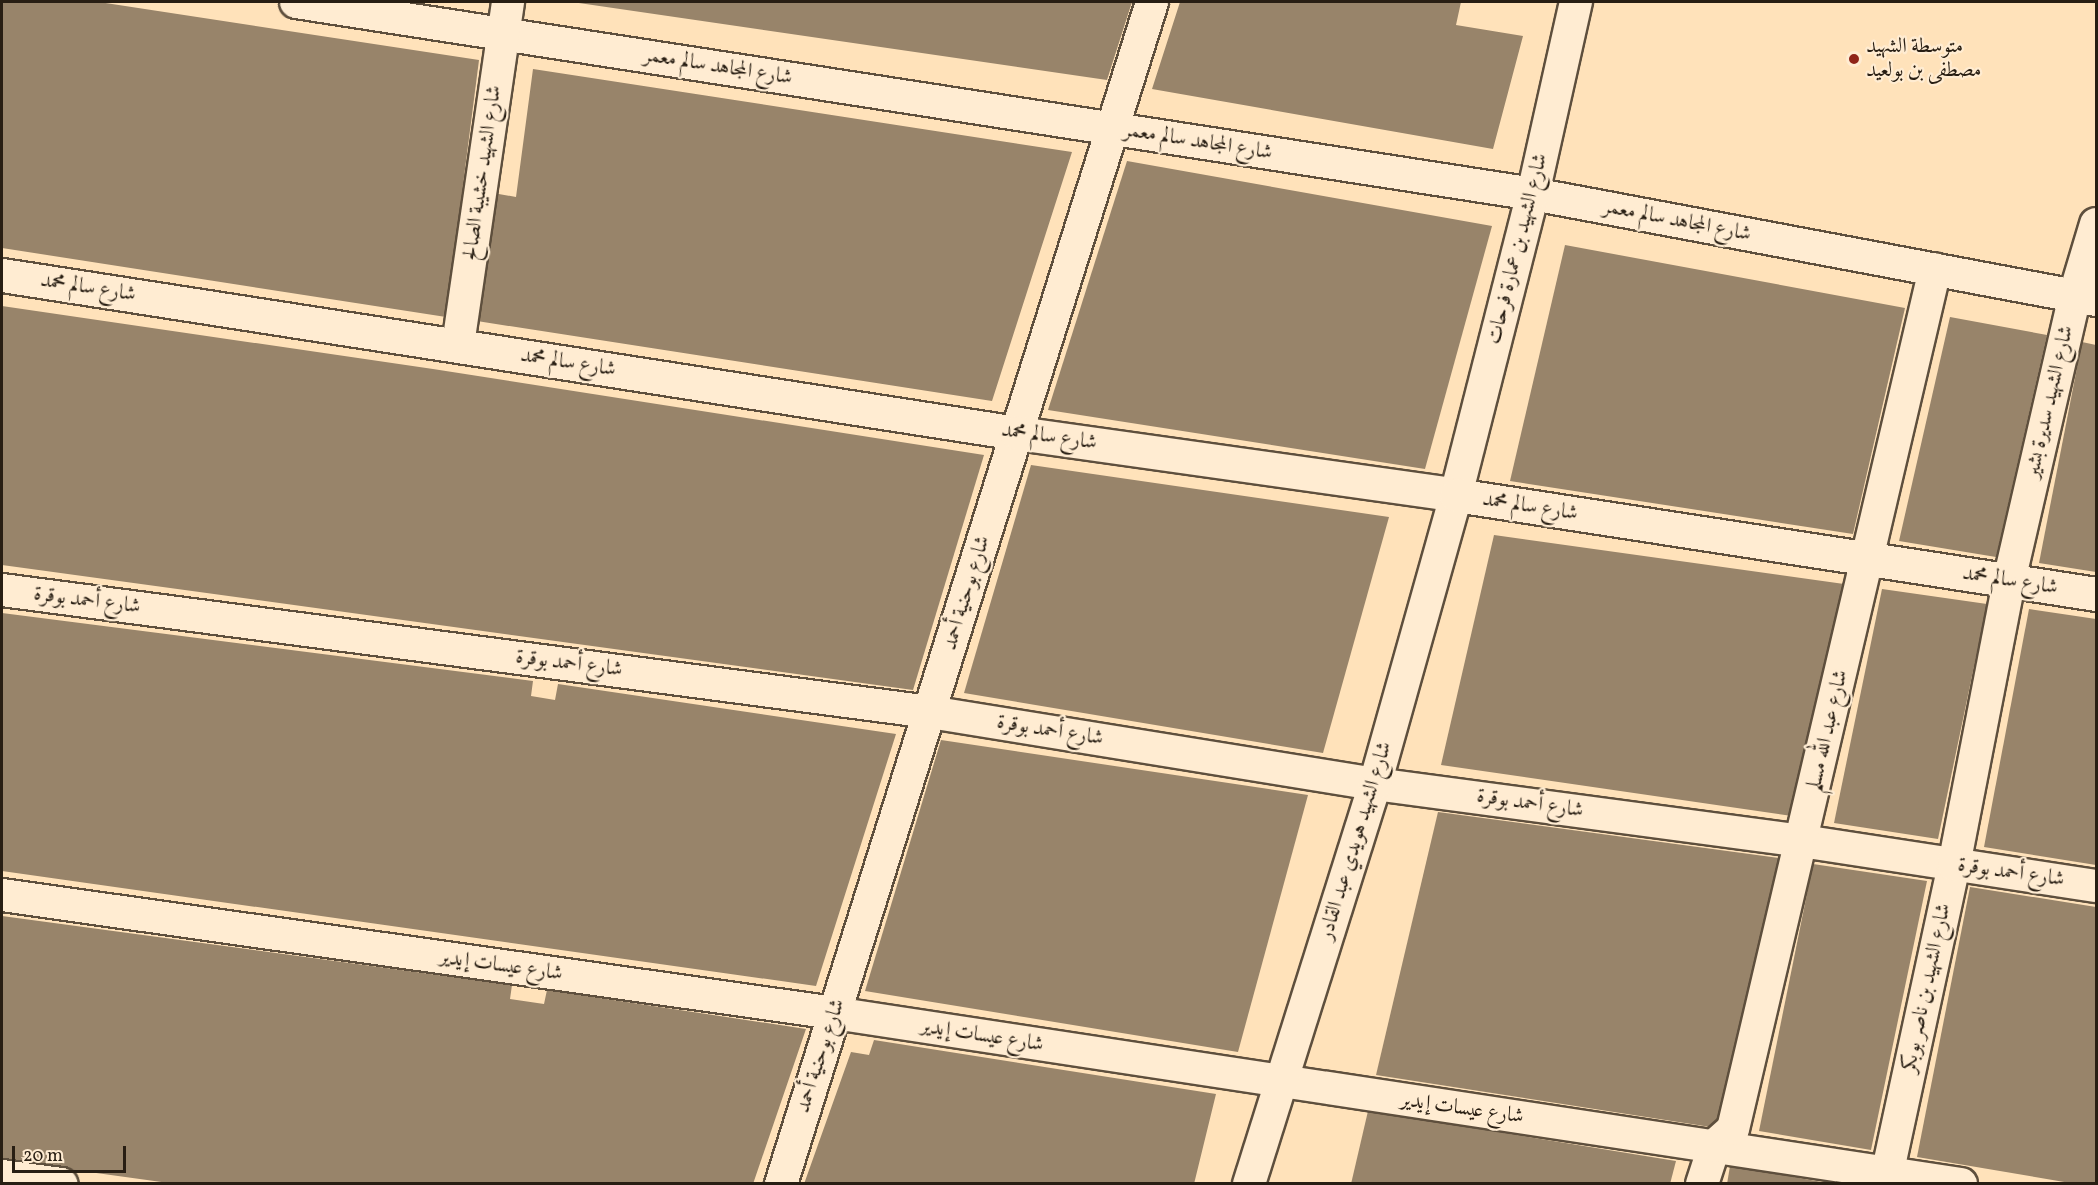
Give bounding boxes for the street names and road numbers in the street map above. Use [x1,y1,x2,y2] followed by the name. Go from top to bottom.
[642,43,794,91] street label: شارع المجاهد سالم معمر
[458,84,508,262] street label: شارع الشهيد خشيبة الصالح
[1122,118,1274,166] street label: شارع المجاهد سالم معمر
[1482,151,1554,347] street label: شارع الشهيد بن عمارة فرحات
[1601,194,1753,248] street label: شارع المجاهد سالم معمر
[39,268,137,308] street label: شارع سالم محمد
[2020,323,2080,481] street label: شارع الشهيد سديرة بشير
[519,343,617,383] street label: شارع سالم محمد
[1000,418,1098,456] street label: شارع سالم محمد
[1481,487,1579,527] street label: شارع سالم محمد
[938,533,996,653] street label: شارع بوحنية أحمد
[1961,561,2059,601] street label: شارع سالم محمد
[32,582,142,620] street label: شارع أحمد بوقرة
[514,645,624,683] street label: شارع أحمد بوقرة
[1802,668,1854,794] street label: شارع عبد الله مسلم
[995,710,1105,752] street label: شارع أحمد بوقرة
[1314,739,1398,943] street label: شارع الشهيد هويدي عبد القادر
[1475,784,1585,824] street label: شارع أحمد بوقرة
[1956,853,2066,893] street label: شارع أحمد بوقرة
[1897,901,1957,1075] street label: شارع الشهيد بن ناصر بوبكر
[438,945,564,987] street label: شارع عيسات إيدير
[791,996,851,1116] street label: شارع بوحنية أحمد
[919,1014,1045,1058] street label: شارع عيسات إيدير
[1399,1088,1525,1130] street label: شارع عيسات إيدير

